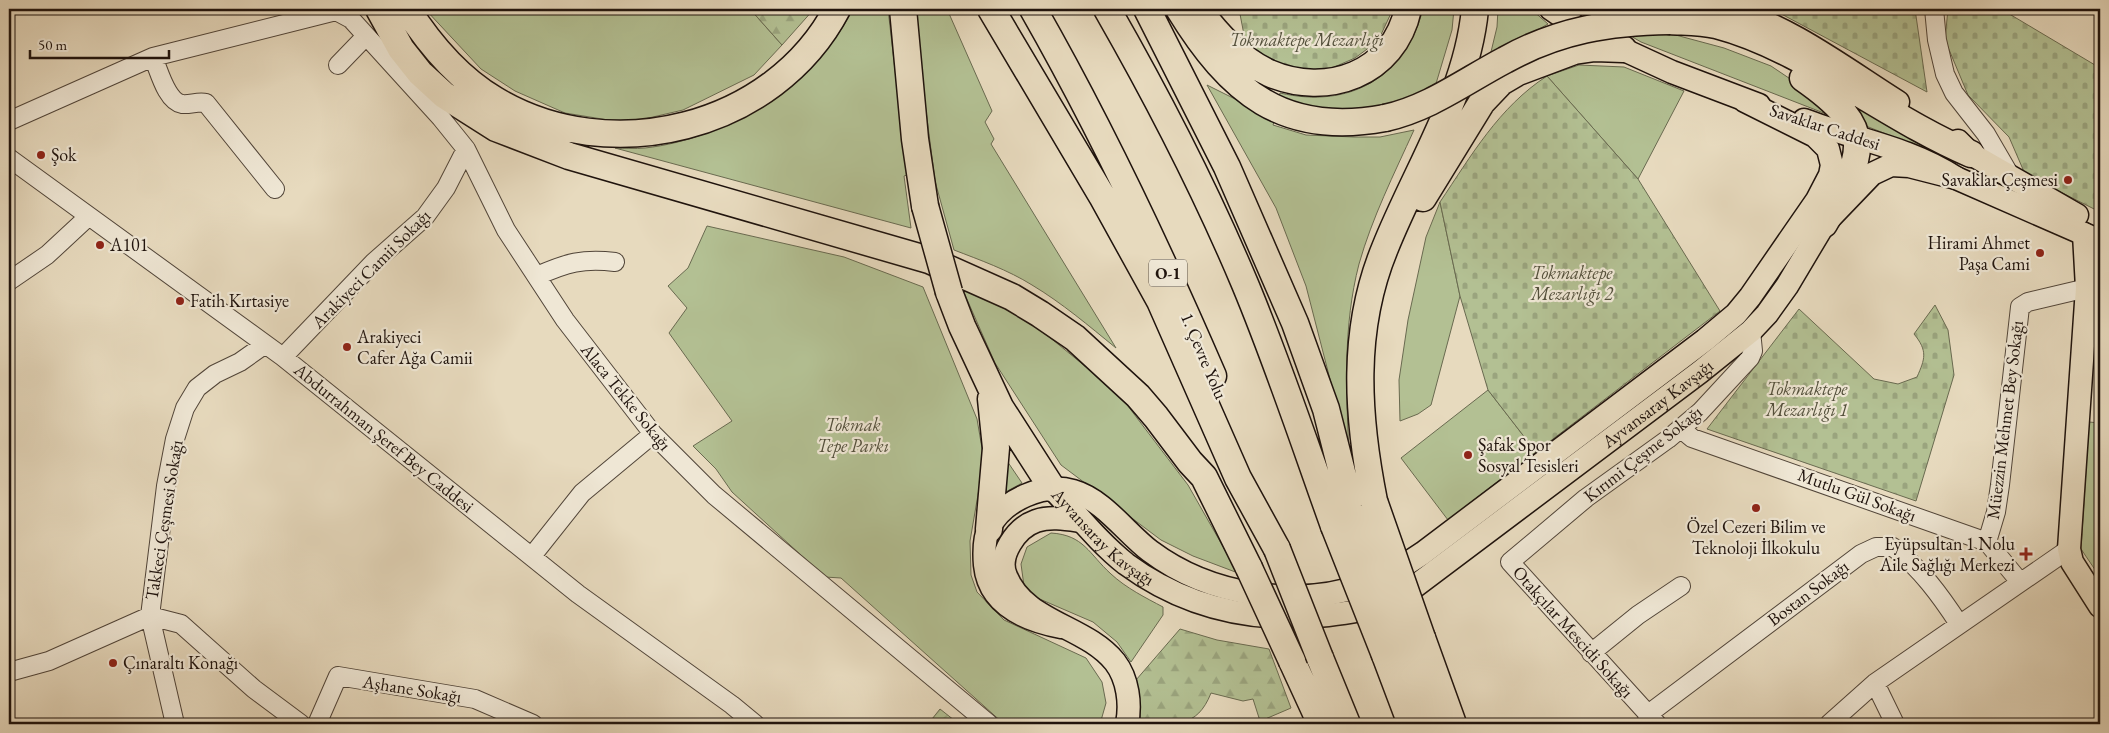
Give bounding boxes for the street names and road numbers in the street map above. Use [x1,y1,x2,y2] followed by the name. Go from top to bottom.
[1767,98,1884,155] street label: Savaklar Caddesi
[305,204,436,334] street label: Arakiyeci Camii Sokağı
[1149,260,1187,286] road number: O-1
[1176,309,1233,403] street label: 1. Çevre Yolu
[1981,319,2028,521] street label: Müezzin Mehmet Bey Sokağı
[575,338,677,455] street label: Alaca Tekke Sokağı
[1596,354,1718,453] street label: Ayvansaray Kavşağı
[289,357,480,518] street label: Abdurrahman Şeref Bey Caddesi
[1579,400,1707,507] street label: Kırımi Çeşme Sokağı
[139,438,188,602] street label: Takkeci Çeşmesi Sokağı
[1795,462,1920,527] street label: Mutlu Gül Sokağı
[1046,482,1159,591] street label: Ayvansaray Kavşağı
[1762,554,1853,631] street label: Bostan Sokağı
[1508,561,1639,703] street label: Otakçılar Mescidi Sokağı
[360,669,464,708] street label: Aşhane Sokağı

